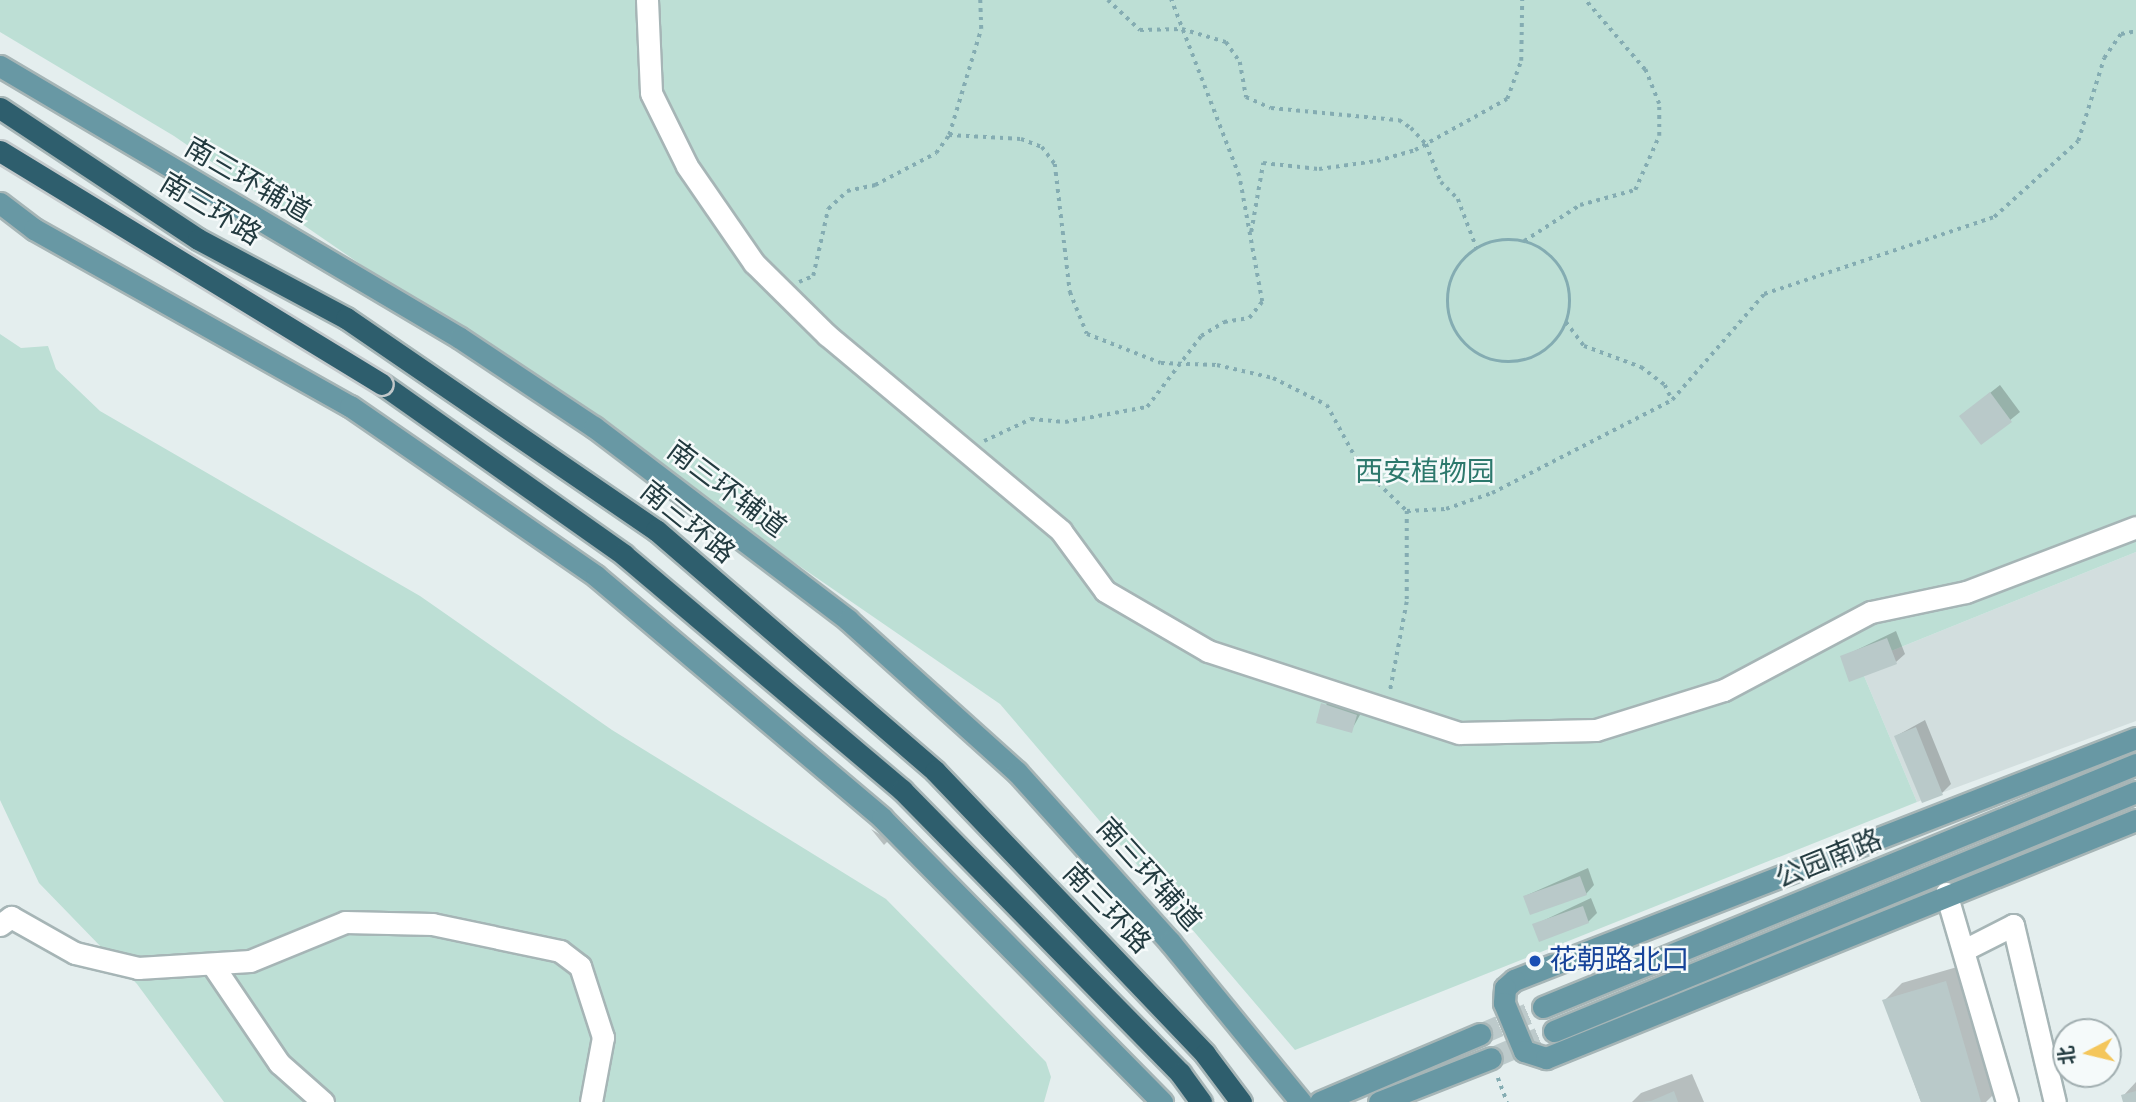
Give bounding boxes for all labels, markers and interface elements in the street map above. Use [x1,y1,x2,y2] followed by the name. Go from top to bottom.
[178,131,316,231] street label: 南三环辅道
[153,167,267,253] street label: 南三环路
[660,434,792,546] street label: 南三环辅道
[1355,456,1495,490] park label: 西安植物园
[633,475,741,571] street label: 南三环路
[1089,812,1207,938] street label: 南三环辅道
[1771,823,1887,897] street label: 公园南路
[1055,857,1157,961] street label: 南三环路
[1549,944,1689,978] place label: 花朝路北口
[1527,953,1543,969] marker: 花朝路北口
[2052,1018,2122,1088] north arrow
[2057,1045,2078,1066] text: 北

